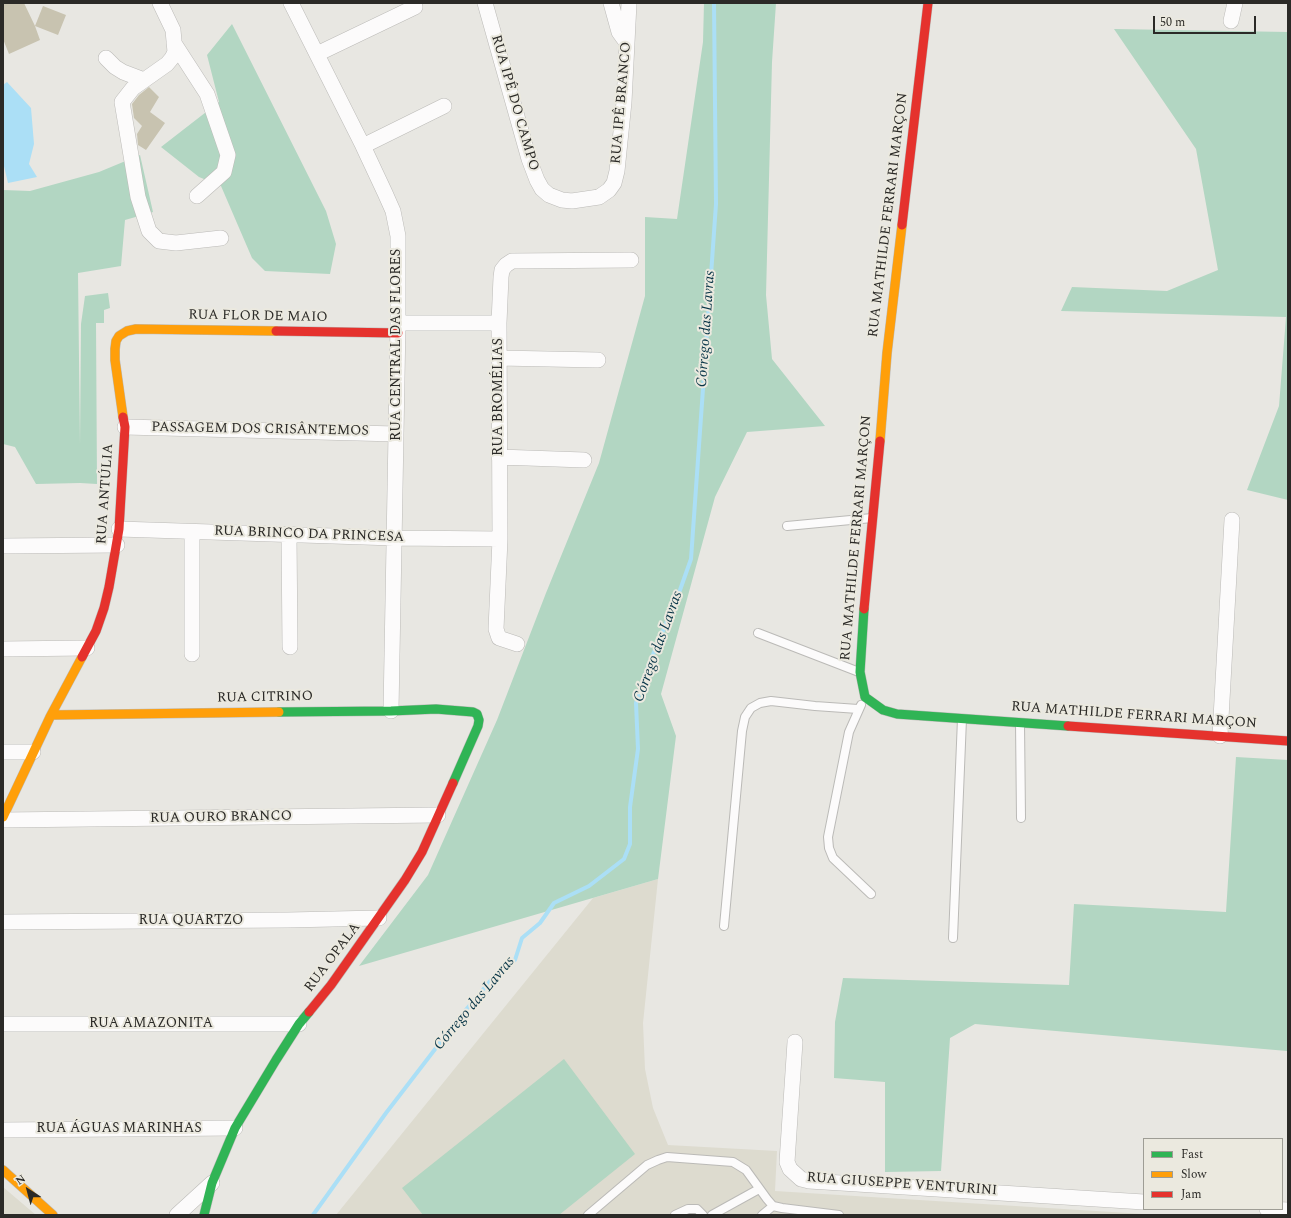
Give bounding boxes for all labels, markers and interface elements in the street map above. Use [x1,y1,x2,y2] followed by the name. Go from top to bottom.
[1155,8,1258,34] scale bar
[1160,13,1185,32] text: 50 m
[487,33,541,173] street label: RUA IPÊ DO CAMPO
[608,41,636,165] street label: RUA IPÊ BRANCO
[866,92,912,338] street label: RUA MATHILDE FERRARI MARÇON
[389,249,405,441] street label: RUA CENTRAL DAS FLORES
[694,270,720,388] water label: Córrego das Lavras
[188,307,328,327] street label: RUA FLOR DE MAIO
[491,338,507,456] street label: RUA BROMÉLIAS
[838,415,876,661] street label: RUA MATHILDE FERRARI MARÇON
[151,420,369,440] street label: PASSAGEM DOS CRISÂNTEMOS
[94,443,118,545] street label: RUA ANTÚLIA
[214,523,404,547] street label: RUA BRINCO DA PRINCESA
[631,589,687,705] water label: Córrego das Lavras
[217,689,313,707] street label: RUA CITRINO
[1010,699,1258,733] street label: RUA MATHILDE FERRARI MARÇON
[150,808,292,828] street label: RUA OURO BRANCO
[139,913,243,929] street label: RUA QUARTZO
[301,920,365,996] street label: RUA OPALA
[431,954,519,1054] water label: Córrego das Lavras
[89,1016,213,1032] street label: RUA AMAZONITA
[36,1121,202,1137] street label: RUA ÁGUAS MARINHAS
[1143,1138,1283,1210] legend
[1181,1145,1203,1164] text: Fast
[1181,1165,1206,1184] text: Slow
[8,1170,48,1210] north arrow
[12,1170,29,1189] text: N
[806,1170,998,1200] street label: RUA GIUSEPPE VENTURINI
[1181,1185,1202,1204] text: Jam

